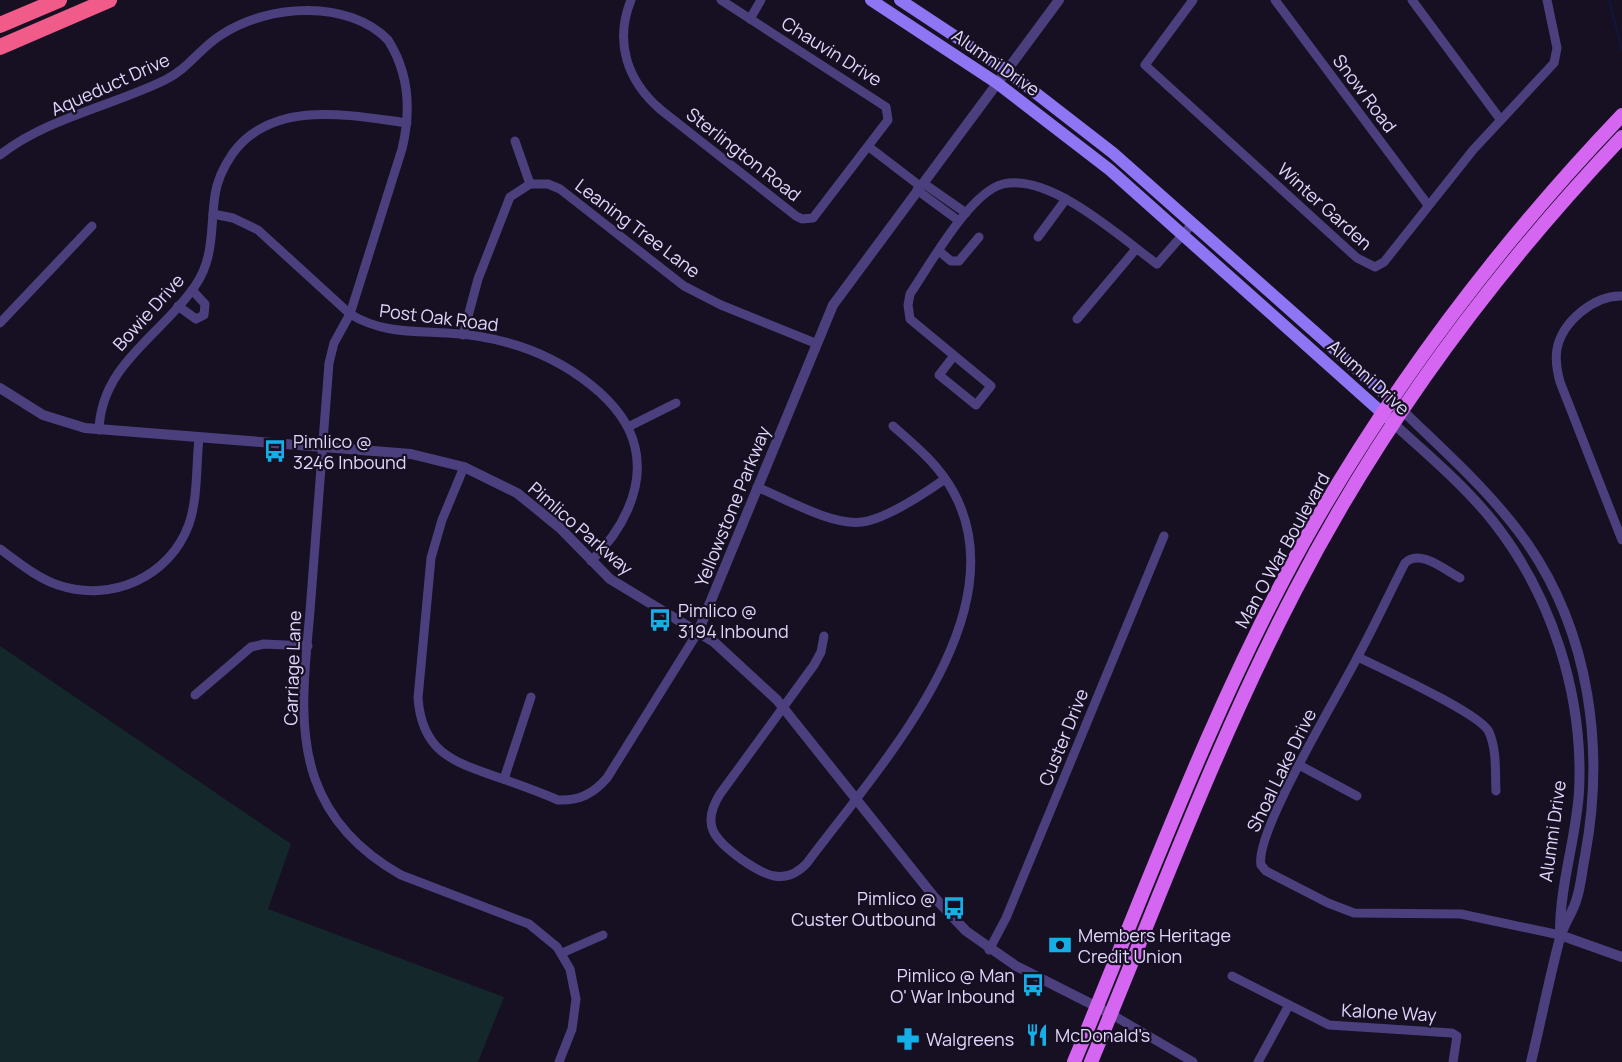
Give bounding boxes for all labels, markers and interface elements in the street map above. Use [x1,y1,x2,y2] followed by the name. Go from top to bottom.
[777,11,887,91] street label: Chauvin Drive
[947,23,1045,101] street label: Alumni Drive
[47,47,173,121] street label: Aqueduct Drive
[1328,49,1402,137] street label: Snow Road
[682,102,806,206] street label: Sterlington Road
[1273,157,1377,255] street label: Winter Garden
[571,173,705,283] street label: Leaning Tree Lane
[107,268,189,356] street label: Bowie Drive
[378,298,500,336] street label: Post Oak Road
[1323,334,1415,420] street label: Alumni Drive
[689,422,775,590] street label: Yellowstone Parkway
[293,429,406,474] place label: Pimlico @ 3246 Inbound
[262,438,288,464] bus stop icon: Pimlico @ 3246 Inbound
[1229,468,1335,632] street label: Man O War Boulevard
[524,476,639,580] street label: Pimlico Parkway
[678,598,789,643] place label: Pimlico @ 3194 Inbound
[647,607,673,633] bus stop icon: Pimlico @ 3194 Inbound
[278,610,306,726] street label: Carriage Lane
[1033,685,1093,789] street label: Custer Drive
[1241,704,1321,836] street label: Shoal Lake Drive
[1533,779,1571,883] street label: Alumni Drive
[791,886,936,931] place label: Pimlico @ Custer Outbound
[941,895,967,921] bus stop icon: Pimlico @ Custer Outbound
[1078,923,1231,968] place label: Members Heritage Credit Union
[1047,932,1073,958] bank icon: Members Heritage Credit Union
[890,963,1015,1008] place label: Pimlico @ Man O' War Inbound
[1020,972,1046,998] bus stop icon: Pimlico @ Man O' War Inbound
[1341,998,1438,1027] street label: Kalone Way
[1024,1022,1050,1048] restaurant icon: McDonald's
[1055,1023,1150,1047] place label: McDonald's
[895,1026,921,1052] pharmacy icon: Walgreens
[926,1027,1014,1051] place label: Walgreens

